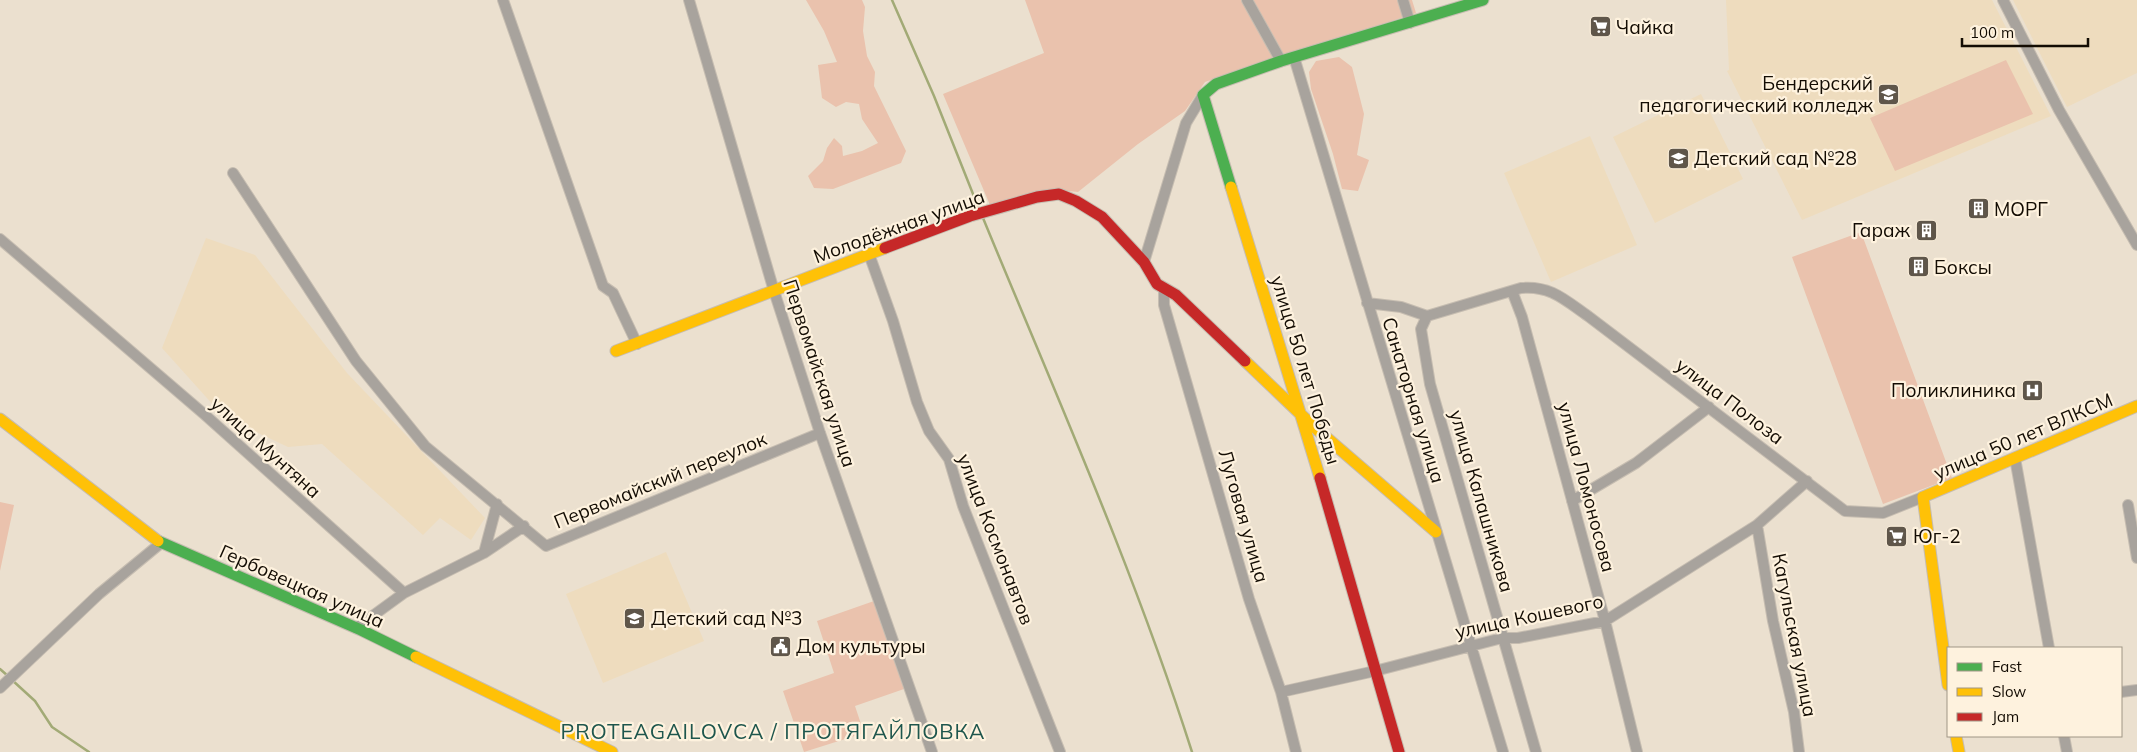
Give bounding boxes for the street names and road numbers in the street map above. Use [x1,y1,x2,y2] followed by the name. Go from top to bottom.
[810,184,988,268] street label: Молодёжная улица
[1266,273,1346,467] street label: улица 50 лет Победы
[778,276,862,470] street label: Первомайская улица
[1377,314,1451,486] street label: Санаторная улица
[1671,353,1789,449] street label: улица Полоза
[1930,387,2116,485] street label: улица 50 лет ВЛКСМ
[206,391,326,503] street label: улица Мунтяна
[1553,399,1621,575] street label: улица Ломоносова
[1444,407,1520,595] street label: улица Калашникова
[550,426,771,534] street label: Первомайский переулок
[1214,447,1274,585] street label: Луговая улица
[952,450,1040,628] street label: улица Космонавтов
[216,539,388,633] street label: Гербовецкая улица
[1767,551,1823,719] street label: Кагульская улица
[1453,589,1605,643] street label: улица Кошевого

